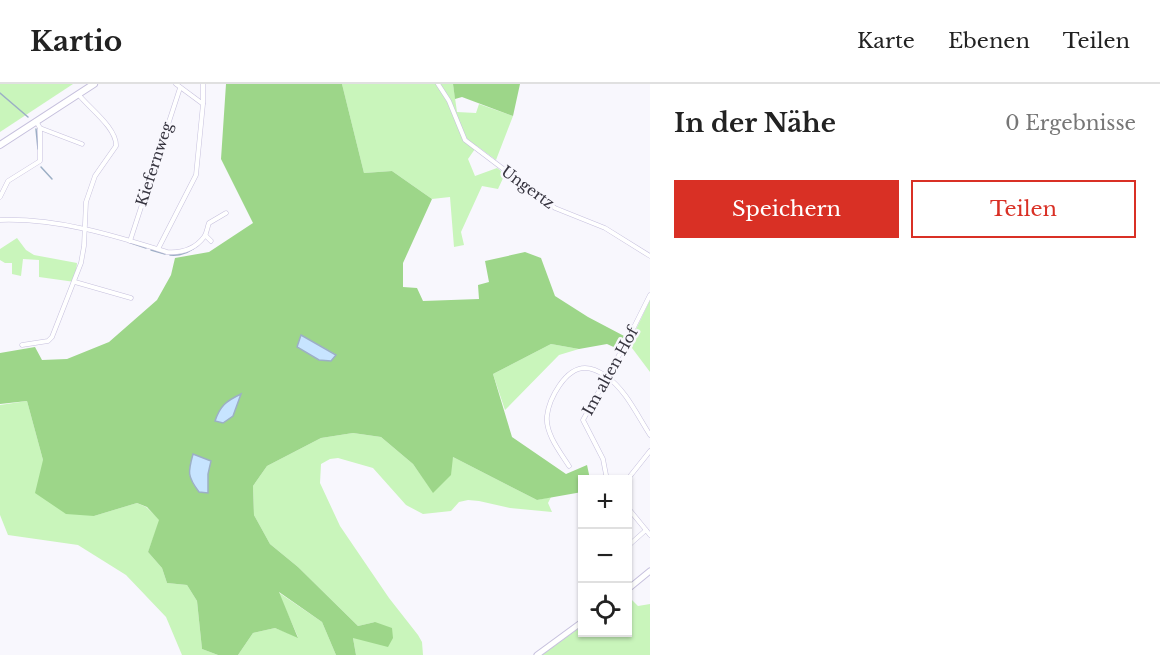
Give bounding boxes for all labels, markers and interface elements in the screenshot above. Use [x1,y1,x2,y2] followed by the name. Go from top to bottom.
[30,24,122,59] text: Kartio
[857,28,915,54] text: Karte
[948,28,1030,54] text: Ebenen
[1063,28,1130,54] text: Teilen
[674,107,836,139] text: In der Nähe
[1005,111,1136,135] text: 0 Ergebnisse
[131,119,177,208] street label: Kiefernweg
[498,161,558,213] street label: Ungertz
[674,180,899,238] button: Speichern
[911,180,1136,238] button: Teilen
[578,322,643,419] street label: Im alten Hof
[578,475,632,637] map controls
[578,475,632,529] button: +
[578,529,632,583] button: −
[578,583,632,637] button: locate

